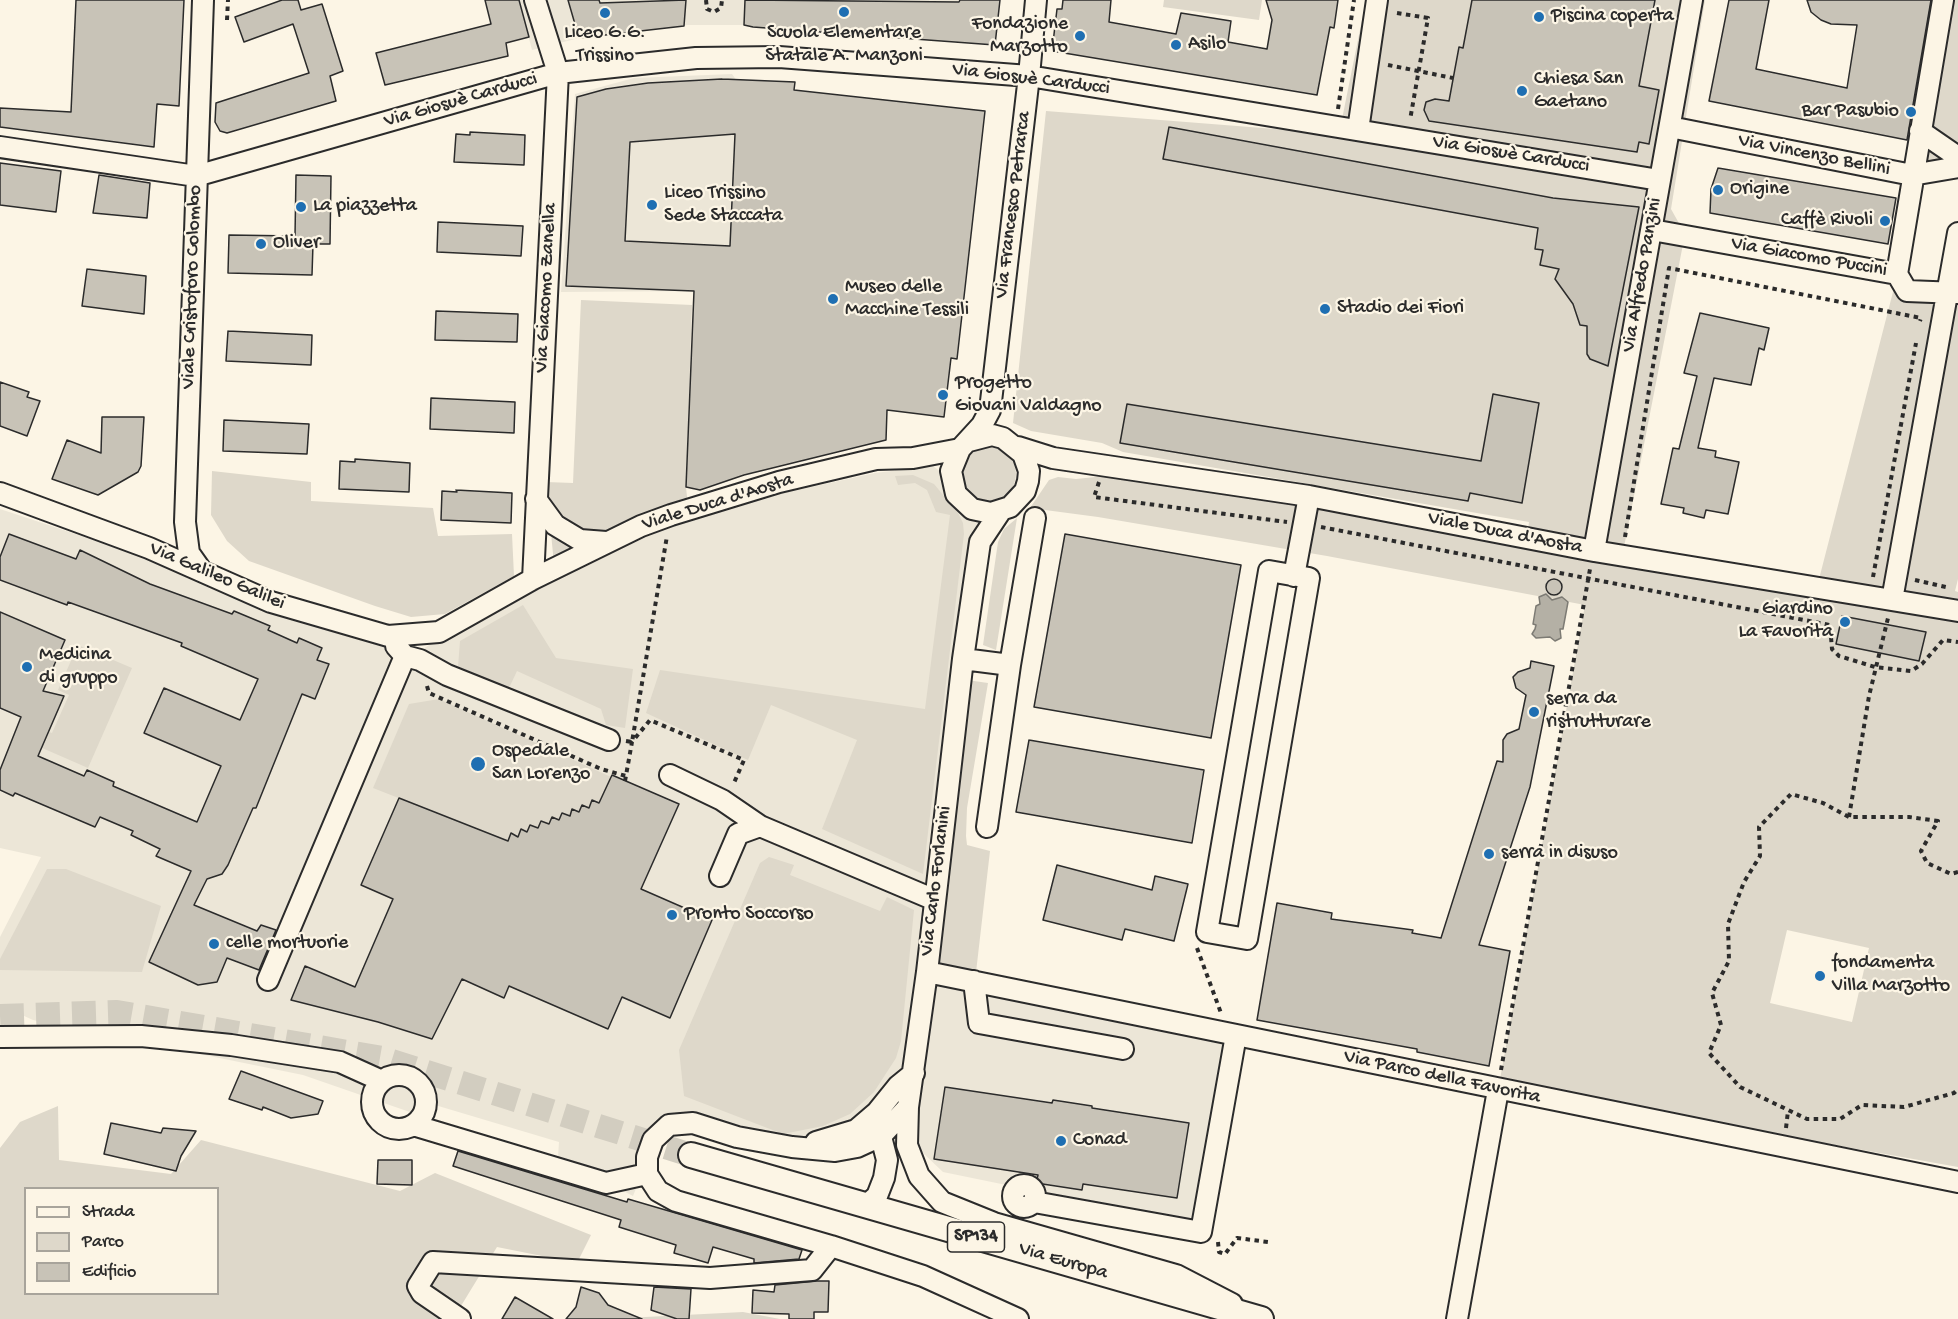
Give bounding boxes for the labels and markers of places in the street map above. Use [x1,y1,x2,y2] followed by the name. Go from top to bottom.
[837,5,851,19] marker: Scuola Elementare Statale A. Manzoni
[1551,5,1674,29] place label: Piscina coperta
[598,6,612,20] marker: Liceo G.G. Trissino
[1532,10,1546,24] marker: Piscina coperta
[972,13,1068,60] place label: Fondazione Marzotto
[564,22,646,69] place label: Liceo G.G. Trissino
[765,22,923,69] place label: Scuola Elementare Statale A. Manzoni
[1073,29,1087,43] marker: Fondazione Marzotto
[1188,33,1226,57] place label: Asilo
[1169,38,1183,52] marker: Asilo
[1534,68,1623,115] place label: Chiesa San Gaetano
[1515,84,1529,98] marker: Chiesa San Gaetano
[1802,100,1899,124] place label: Bar Pasubio
[1904,105,1918,119] marker: Bar Pasubio
[1730,178,1789,202] place label: Origine
[664,182,783,229] place label: Liceo Trissino Sede Staccata
[1711,183,1725,197] marker: Origine
[313,195,417,219] place label: La piazzetta
[645,198,659,212] marker: Liceo Trissino Sede Staccata
[294,200,308,214] marker: La piazzetta
[1781,209,1873,233] place label: Caffè Rivoli
[1878,214,1892,228] marker: Caffè Rivoli
[273,232,320,256] place label: Oliver
[254,237,268,251] marker: Oliver
[845,276,969,323] place label: Museo delle Macchine Tessili
[826,292,840,306] marker: Museo delle Macchine Tessili
[1337,297,1464,321] place label: Stadio dei Fiori
[1318,302,1332,316] marker: Stadio dei Fiori
[955,372,1102,419] place label: Progetto Giovani Valdagno
[936,388,950,402] marker: Progetto Giovani Valdagno
[1739,598,1833,645] place label: Giardino La Favorita
[1838,615,1852,629] marker: Giardino La Favorita
[39,644,118,691] place label: Medicina di gruppo
[20,660,34,674] marker: Medicina di gruppo
[1546,688,1651,735] place label: serra da ristrutturare
[1527,705,1541,719] marker: serra da ristrutturare
[492,740,590,787] place label: Ospedale San Lorenzo
[469,755,487,773] marker: Ospedale San Lorenzo
[1501,842,1618,866] place label: serra in disuso
[1482,847,1496,861] marker: serra in disuso
[684,903,814,927] place label: Pronto Soccorso
[665,908,679,922] marker: Pronto Soccorso
[226,932,348,956] place label: celle mortuorie
[207,937,221,951] marker: celle mortuorie
[1832,952,1950,999] place label: fondamenta Villa Marzotto
[1813,969,1827,983] marker: fondamenta Villa Marzotto
[1073,1129,1127,1153] place label: Conad
[1054,1134,1068,1148] marker: Conad

